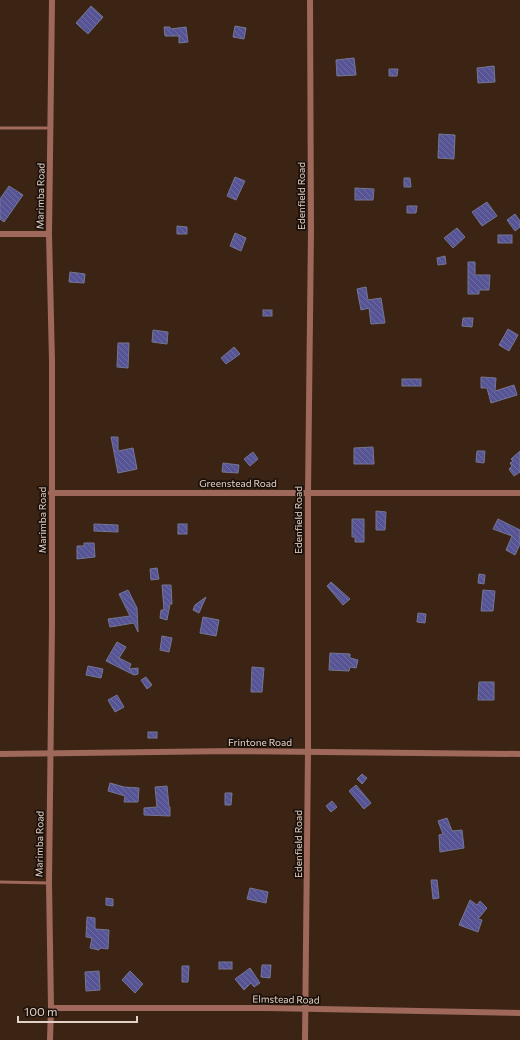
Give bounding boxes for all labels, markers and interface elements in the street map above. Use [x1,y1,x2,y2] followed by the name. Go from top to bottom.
[33,162,47,229] street label: Marimba Road
[295,162,307,230] street label: Edenfield Road
[199,477,277,489] street label: Greenstead Road
[292,486,304,554] street label: Edenfield Road
[36,487,48,553] street label: Marimba Road
[228,736,292,748] street label: Frintone Road
[32,810,46,877] street label: Marimba Road
[292,810,304,878] street label: Edenfield Road
[252,992,320,1006] street label: Elmstead Road
[18,998,137,1024] scale bar
[24,1004,58,1018] text: 100 m

